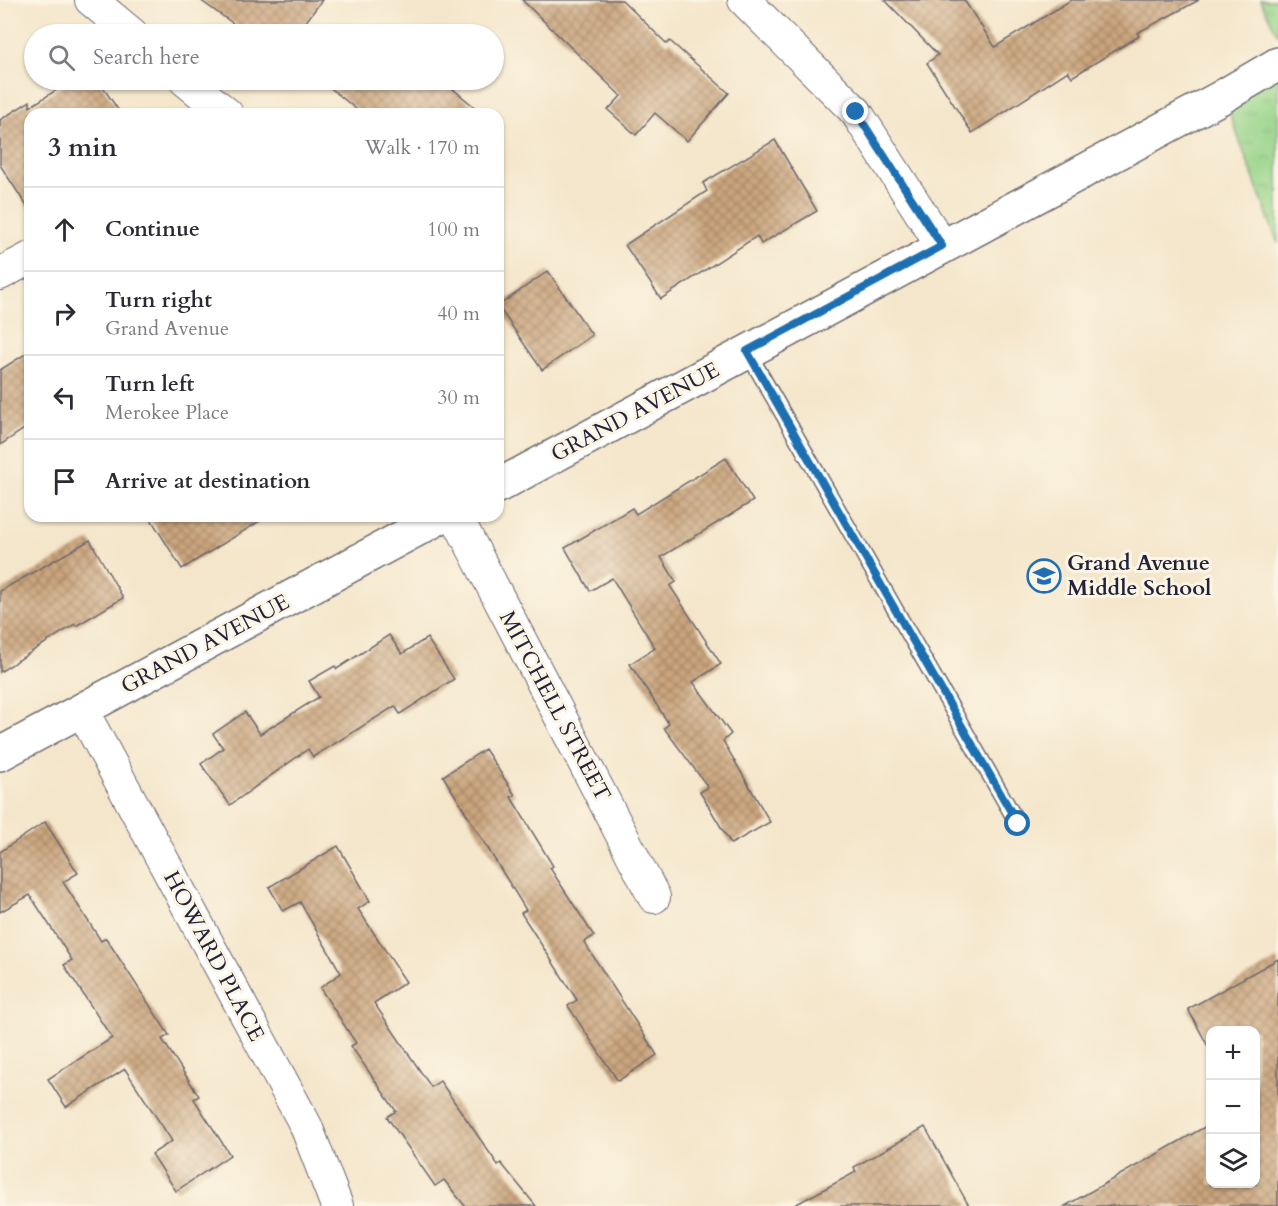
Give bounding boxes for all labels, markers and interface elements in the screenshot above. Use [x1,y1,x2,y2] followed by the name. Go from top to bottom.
[24,24,504,90] search box
[45,41,78,74] icon: search
[93,42,200,72] text: Search here
[842,98,868,124] route end
[48,130,117,165] text: 3 min
[365,134,480,161] text: Walk · 170 m
[48,213,81,246] icon: ahead
[105,214,200,244] text: Continue
[427,216,480,243] text: 100 m
[105,285,212,315] text: Turn right
[48,297,81,330] icon: right
[437,300,480,327] text: 40 m
[105,315,229,342] text: Grand Avenue
[546,355,724,469] street label: GRAND AVENUE
[105,369,194,399] text: Turn left
[48,381,81,414] icon: left
[437,384,480,411] text: 30 m
[105,399,229,426] text: Merokee Place
[48,465,81,498] icon: arrive
[105,466,310,496] text: Arrive at destination
[1067,548,1212,603] place label: Grand Avenue Middle School
[1026,558,1062,594] school or university icon: Grand Avenue Middle School
[116,587,294,701] street label: GRAND AVENUE
[492,606,618,806] street label: MITCHELL STREET
[1004,810,1030,836] route start
[156,866,272,1046] street label: HOWARD PLACE
[1206,1026,1260,1188] map controls
[1206,1026,1260,1080] button: +
[1206,1080,1260,1134] button: −
[1206,1134,1260,1188] button: layers

